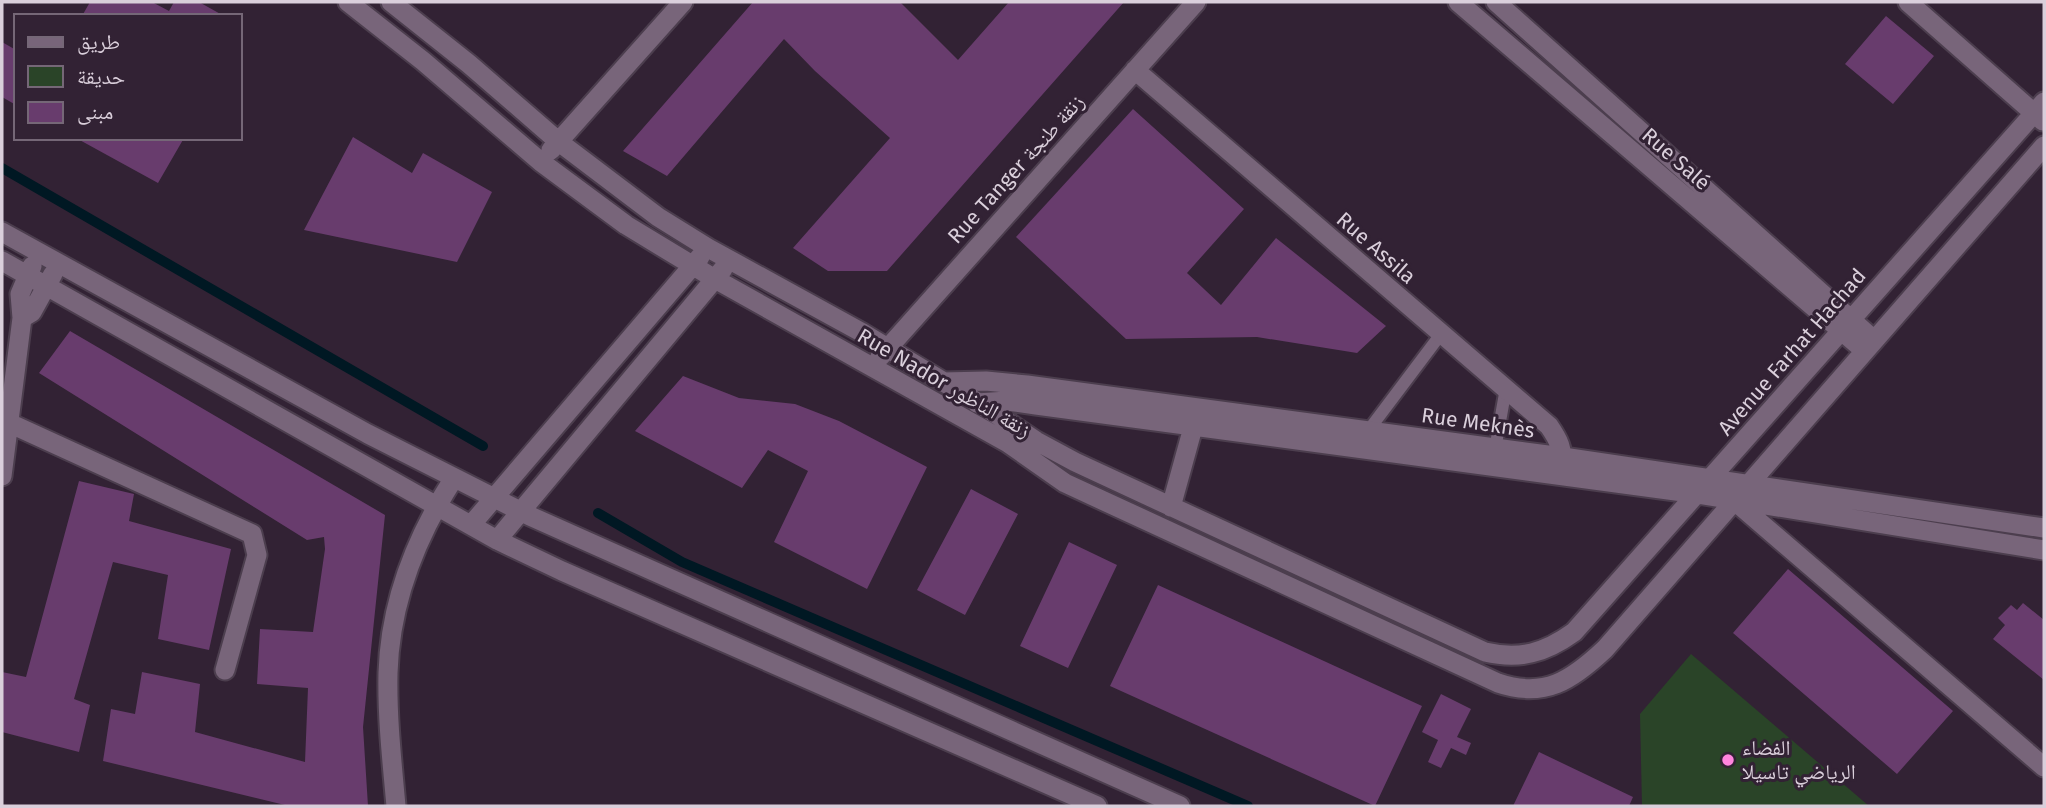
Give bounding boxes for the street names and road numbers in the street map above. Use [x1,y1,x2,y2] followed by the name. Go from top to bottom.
[942,89,1090,249] street label: Rue Tanger زنقة طنجة
[1636,122,1716,196] street label: Rue Salé
[1331,206,1421,290] street label: Rue Assila
[1712,263,1872,441] street label: Avenue Farhat Hachad
[853,323,1035,443] street label: Rue Nador زنقة الناظور
[1420,402,1536,444] street label: Rue Meknès

